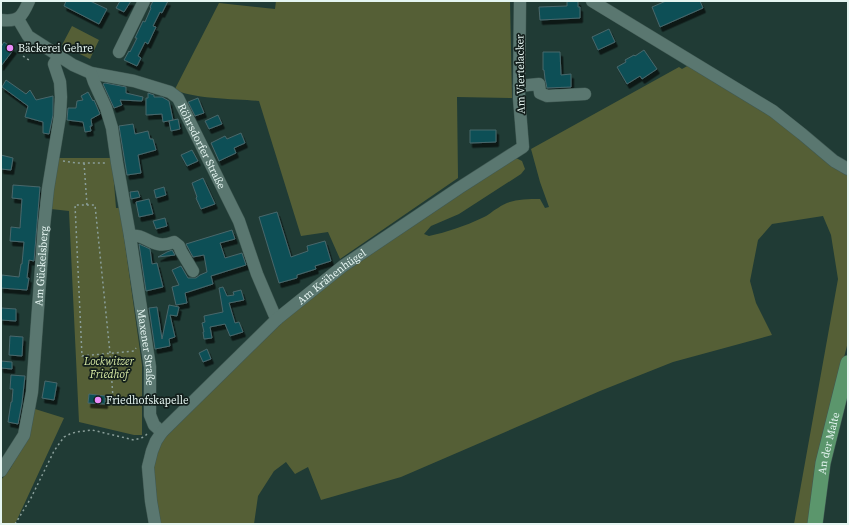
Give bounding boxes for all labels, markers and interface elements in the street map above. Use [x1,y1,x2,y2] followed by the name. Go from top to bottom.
[512,34,529,114] street label: Am Viertelacker
[18,41,93,56] place label: Bäckerei Gehre
[5,43,15,53] marker: Bäckerei Gehre
[174,101,229,192] street label: Röhrsdorfer Straße
[31,225,52,306] street label: Am Gückelsberg
[294,246,369,308] street label: Am Krähenhügel
[133,308,157,386] street label: Maxener Straße
[83,354,135,382] park label: Lockwitzer Friedhof
[106,393,189,408] place label: Friedhofskapelle
[93,395,103,405] marker: Friedhofskapelle
[815,410,844,475] street label: An der Malte

